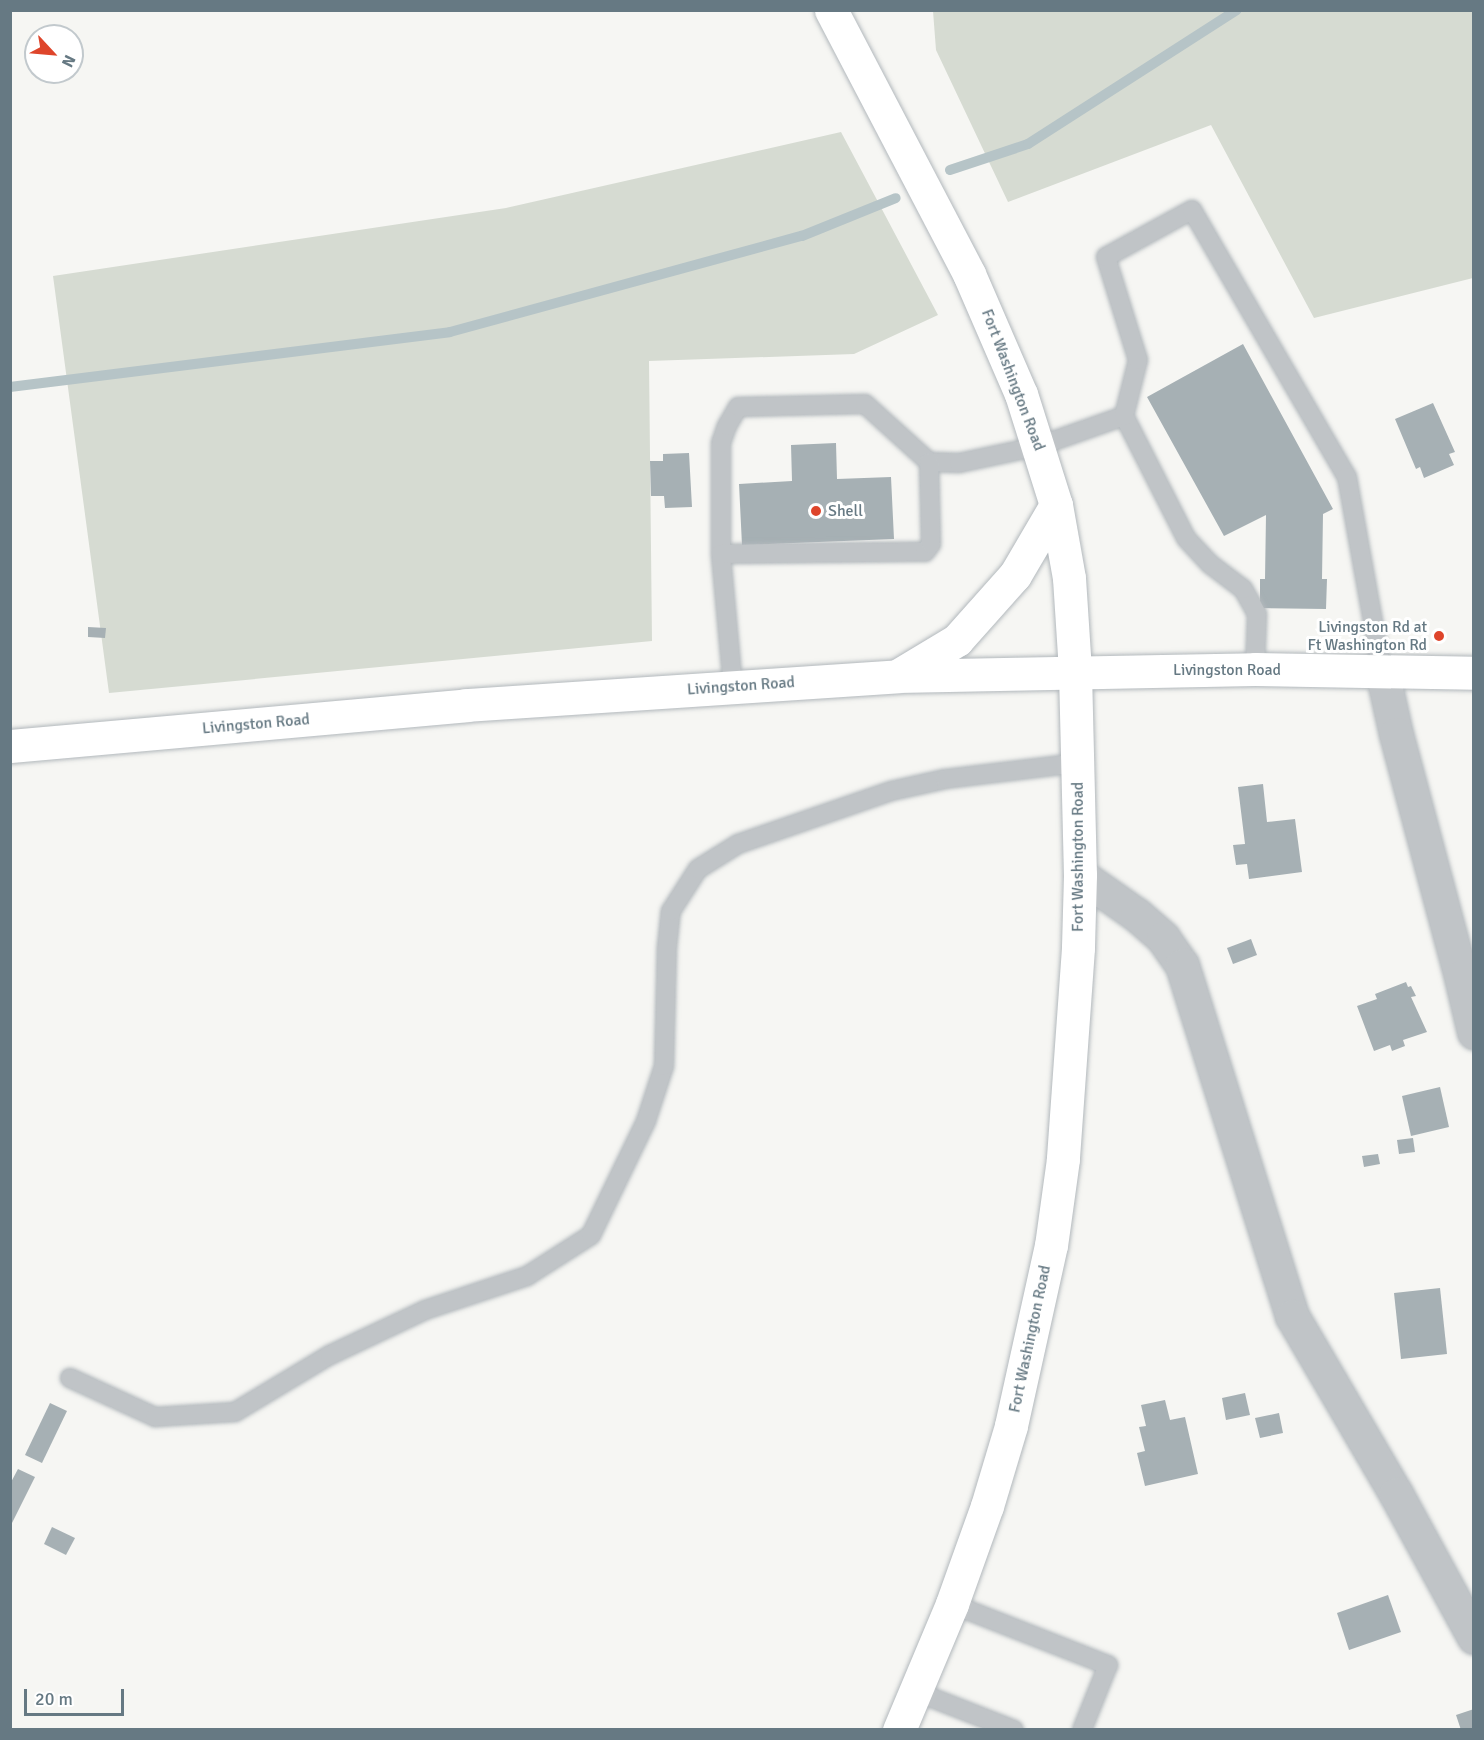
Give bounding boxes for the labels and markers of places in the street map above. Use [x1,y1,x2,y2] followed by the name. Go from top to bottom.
[828,501,863,521] place label: Shell
[809,504,823,518] marker: Shell
[1308,617,1427,655] place label: Livingston Rd at Ft Washington Rd
[1432,629,1446,643] marker: Livingston Rd at Ft Washington Rd

